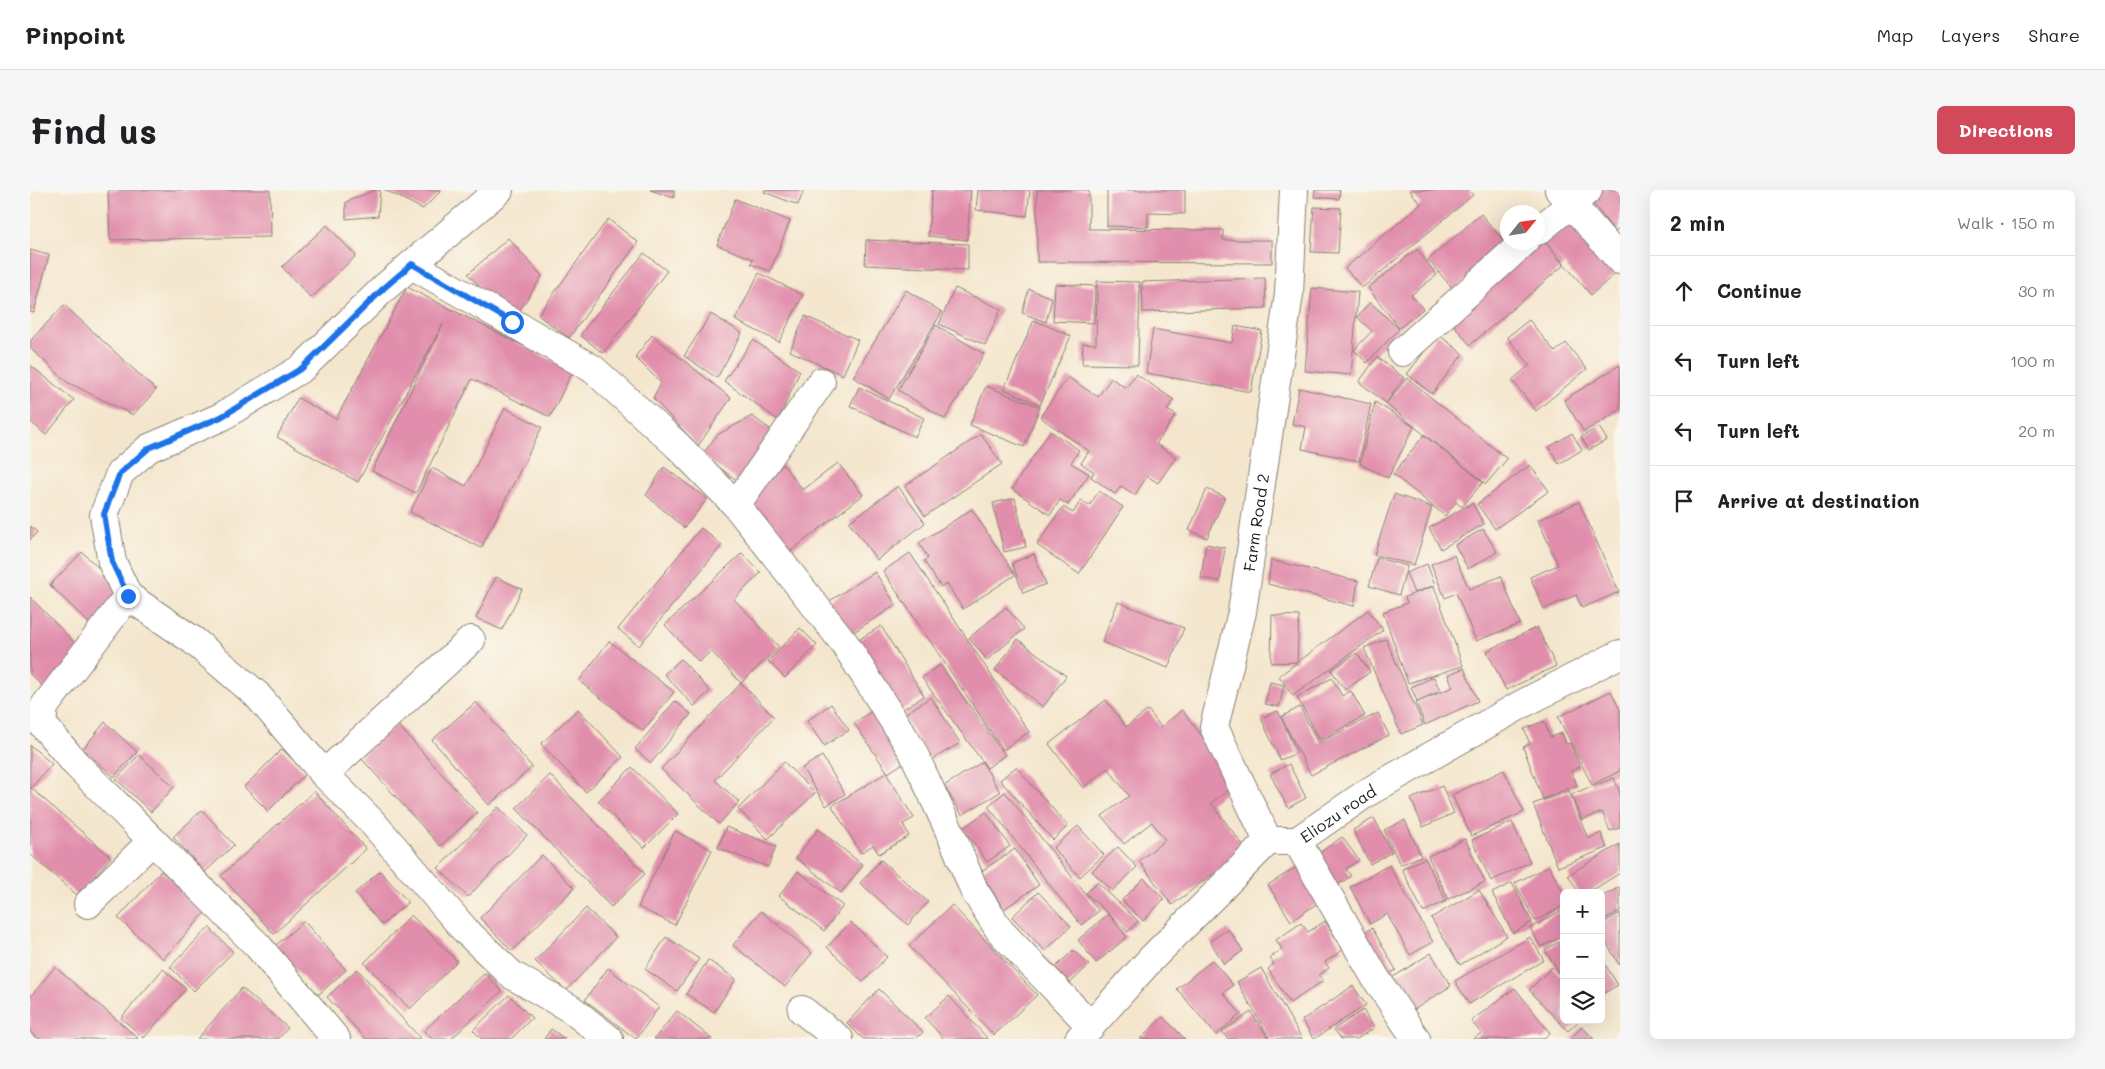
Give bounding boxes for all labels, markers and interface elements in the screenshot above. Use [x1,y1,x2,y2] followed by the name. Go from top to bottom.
[25,19,126,50] text: Pinpoint
[1877,23,1913,47] text: Map
[1941,23,2000,47] text: Layers
[2028,23,2080,47] text: Share
[1937,106,2075,154] button: Directions
[30,107,157,153] text: Find us
[1500,205,1545,250] north arrow
[1670,209,1725,236] text: 2 min
[1957,212,2055,233] text: Walk · 150 m
[1670,277,1698,305] icon: ahead
[1717,278,1802,303] text: Continue
[2018,280,2055,301] text: 30 m
[501,311,524,334] route start
[1670,347,1698,375] icon: left
[1717,348,1800,373] text: Turn left
[2010,350,2055,371] text: 100 m
[1670,417,1698,445] icon: left
[1717,418,1800,443] text: Turn left
[2018,420,2055,441] text: 20 m
[1238,472,1273,573] street label: Farm Road 2
[1670,487,1698,515] icon: arrive
[1717,488,1920,513] text: Arrive at destination
[117,585,140,608] route end
[1295,779,1379,847] street label: Eliozu road
[1560,889,1605,1024] map controls
[1560,889,1605,934] button: +
[1560,934,1605,979] button: −
[1560,979,1605,1024] button: layers

